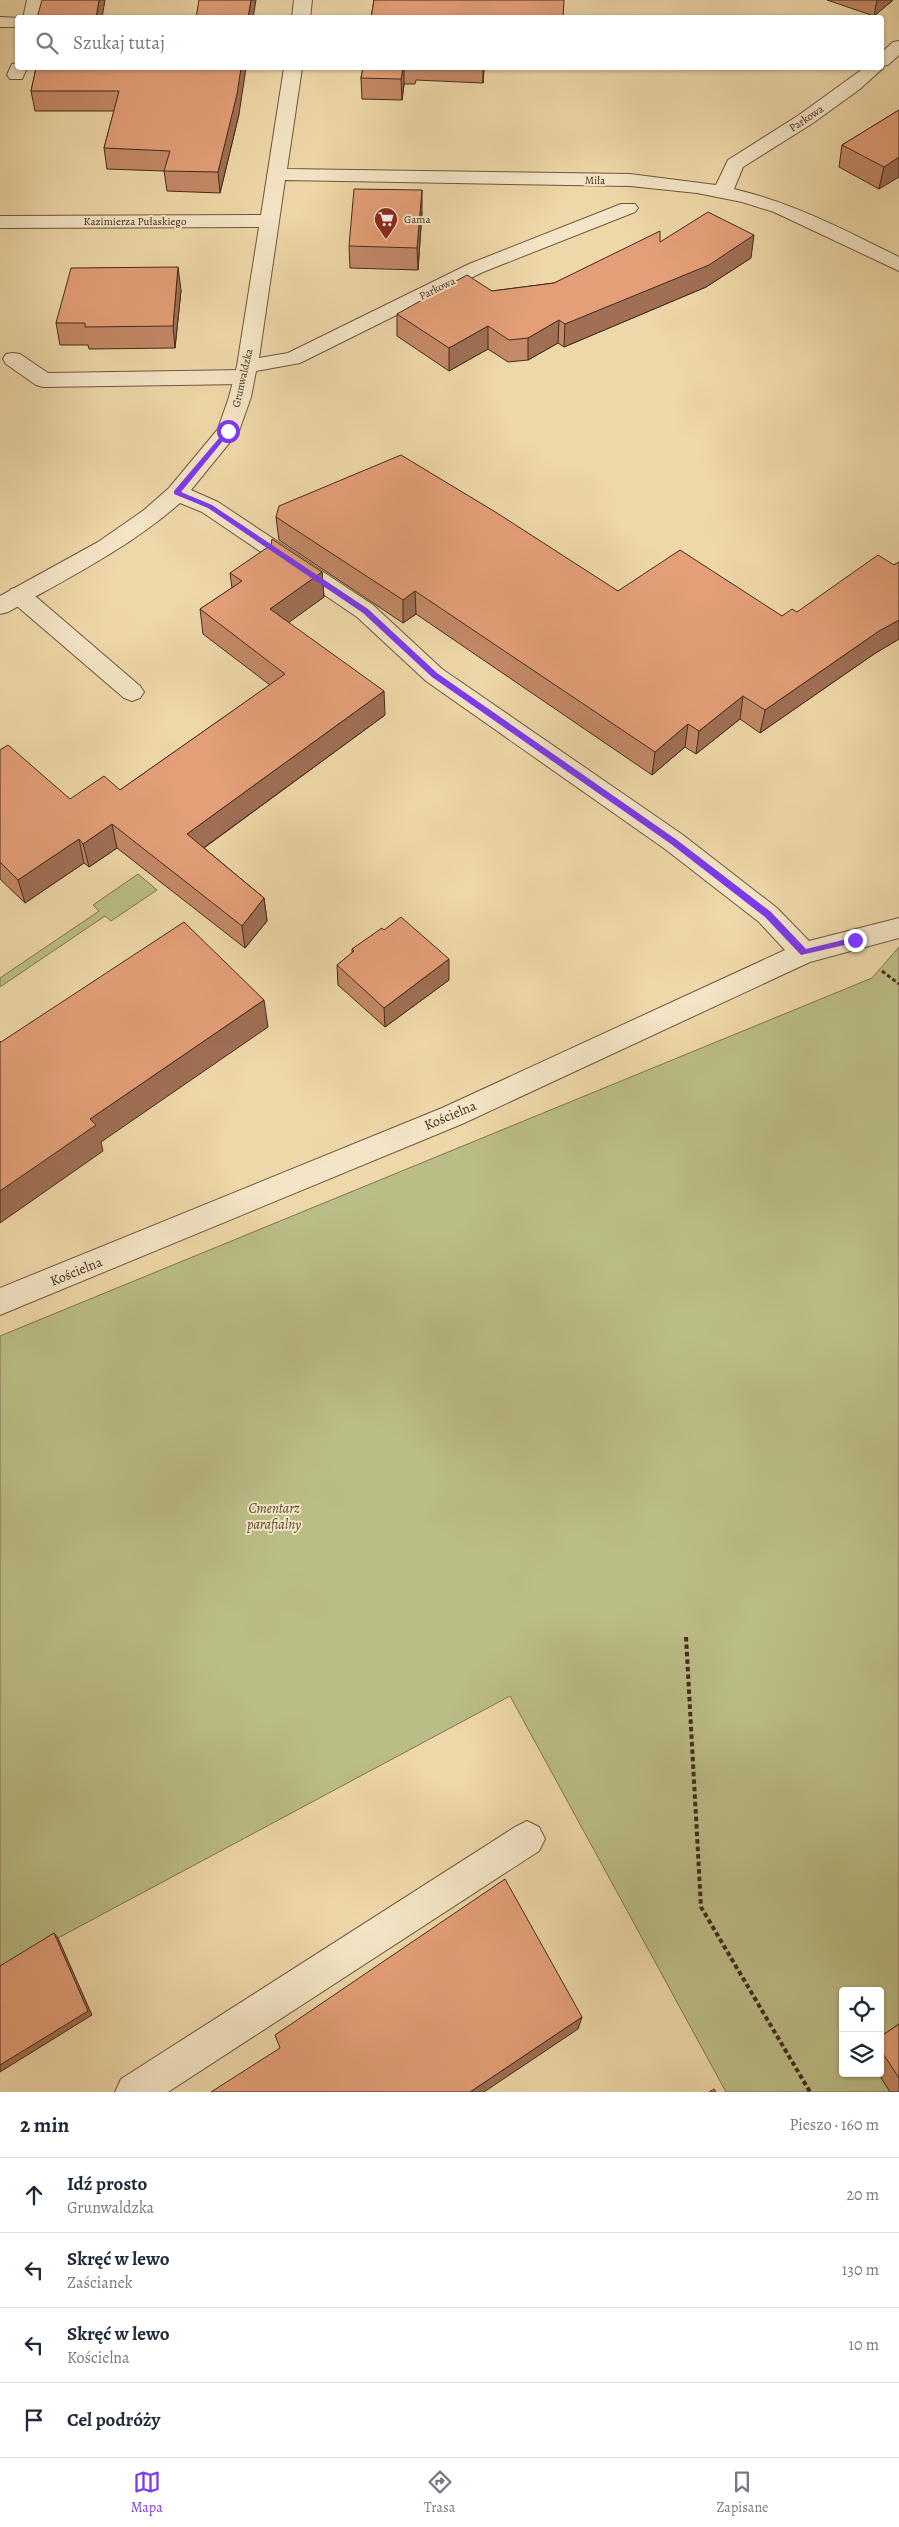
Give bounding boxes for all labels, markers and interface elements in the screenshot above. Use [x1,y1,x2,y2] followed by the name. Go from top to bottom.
[15,15,884,70] search box
[33,29,61,57] icon: search
[73,30,165,56] text: Szukaj tutaj
[786,101,827,135] street label: Parkowa
[585,173,606,188] street label: Miła
[373,206,399,240] supermarket icon: Gama
[404,212,432,227] place label: Gama
[84,214,187,229] street label: Kazimierza Pułaskiego
[417,273,459,304] street label: Parkowa
[228,346,257,409] street label: Grunwaldzka
[217,420,240,443] route start
[844,929,867,952] route end
[421,1096,480,1135] street label: Kościelna
[47,1252,106,1291] street label: Kościelna
[246,1499,301,1534] park label: Cmentarz parafialny
[839,1987,884,2077] map controls
[839,1987,884,2032] button: locate
[839,2032,884,2077] button: layers
[20,2111,69,2139] text: 2 min
[790,2114,879,2136] text: Pieszo · 160 m
[67,2171,147,2197] text: Idź prosto
[20,2181,48,2209] icon: ahead
[846,2184,879,2206] text: 20 m
[67,2197,154,2219] text: Grunwaldzka
[67,2246,170,2272] text: Skręć w lewo
[20,2256,48,2284] icon: left
[842,2259,879,2281] text: 130 m
[67,2272,133,2294] text: Zaścianek
[67,2321,170,2347] text: Skręć w lewo
[20,2331,48,2359] icon: left
[849,2334,879,2356] text: 10 m
[67,2347,130,2369] text: Kościelna
[20,2406,48,2434] icon: arrive
[67,2407,160,2433] text: Cel podróży
[131,2468,163,2517] tab: Mapa
[424,2468,455,2517] tab: Trasa
[716,2468,768,2517] tab: Zapisane

